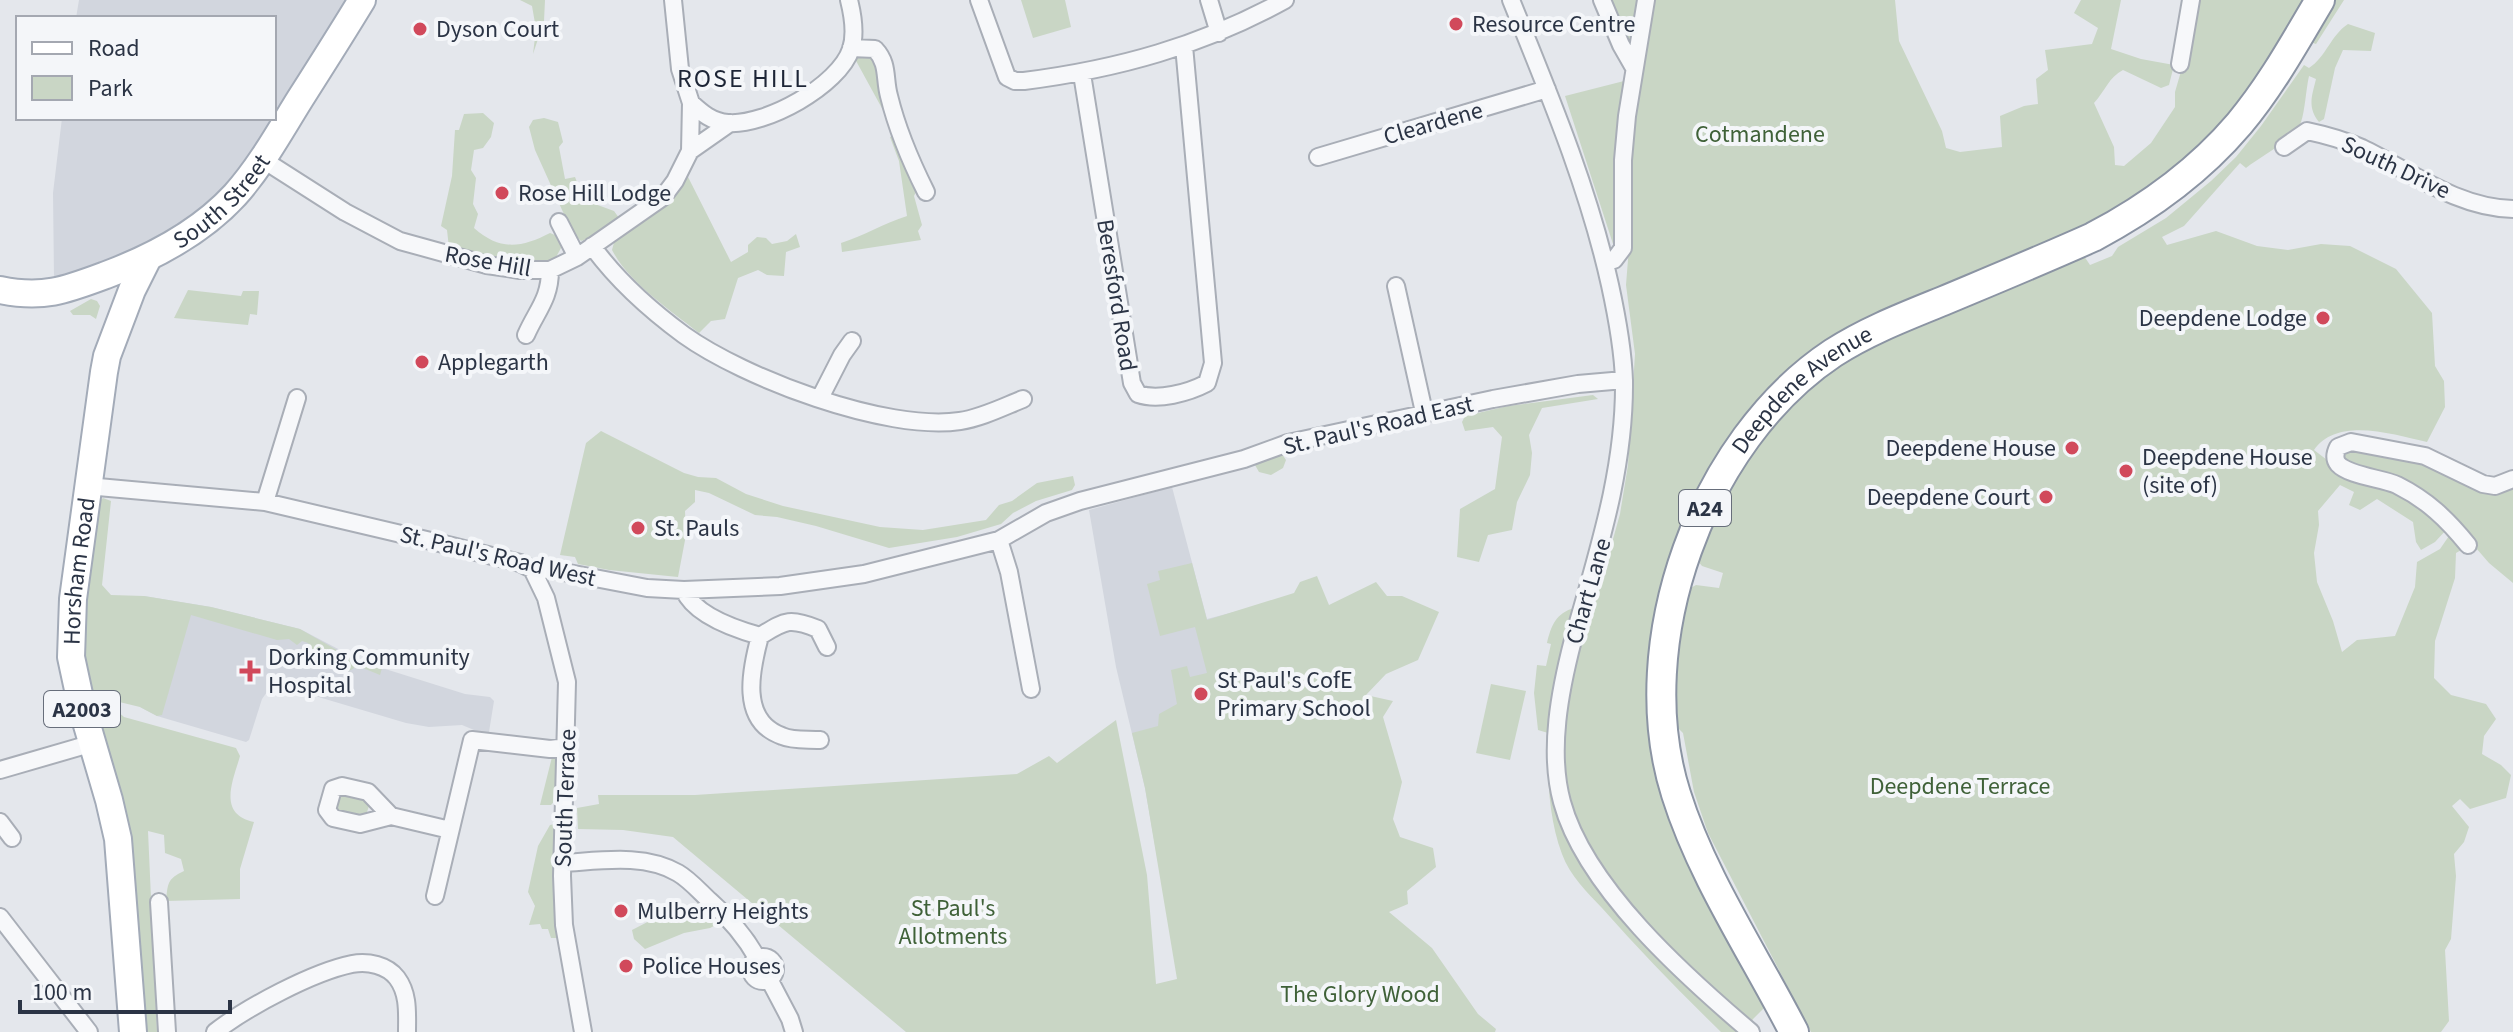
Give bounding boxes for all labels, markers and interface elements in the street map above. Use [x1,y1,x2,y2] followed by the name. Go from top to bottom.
[1472,7,1636,42] place label: Resource Centre
[436,12,559,47] place label: Dyson Court
[1447,15,1465,33] marker: Resource Centre
[16,16,276,120] legend
[411,20,429,38] marker: Dyson Court
[88,31,140,66] text: Road
[677,60,809,97] district label: ROSE HILL
[88,71,133,106] text: Park
[1379,93,1487,154] street label: Cleardene
[1695,117,1825,152] park label: Cotmandene
[2335,127,2456,208] street label: South Drive
[166,147,279,258] street label: South Street
[518,176,671,211] place label: Rose Hill Lodge
[493,184,511,202] marker: Rose Hill Lodge
[1087,217,1146,374] street label: Beresford Road
[442,237,534,286] street label: Rose Hill
[2139,301,2307,336] place label: Deepdene Lodge
[2314,309,2332,327] marker: Deepdene Lodge
[1723,317,1879,461] street label: Deepdene Avenue
[438,345,549,380] place label: Applegarth
[413,353,431,371] marker: Applegarth
[1280,387,1477,464] street label: St. Paul's Road East
[1885,431,2056,466] place label: Deepdene House
[2063,439,2081,457] marker: Deepdene House
[2142,440,2313,503] place label: Deepdene House (site of)
[2117,462,2135,480] marker: Deepdene House (site of)
[1867,480,2030,515] place label: Deepdene Court
[2037,488,2055,506] marker: Deepdene Court
[1679,490,1731,526] road number: A24
[54,495,105,645] street label: Horsham Road
[654,511,739,546] place label: St. Pauls
[396,517,599,596] street label: St. Paul's Road West
[629,519,647,537] marker: St. Pauls
[1557,534,1620,648] street label: Chart Lane
[268,640,470,703] place label: Dorking Community Hospital
[239,660,261,682] marker: Dorking Community Hospital
[1217,663,1371,726] place label: St Paul's CofE Primary School
[1192,685,1210,703] marker: St Paul's CofE Primary School
[44,691,120,727] road number: A2003
[546,728,585,868] street label: South Terrace
[1870,769,2050,804] park label: Deepdene Terrace
[899,891,1007,954] park label: St Paul's Allotments
[637,894,809,929] place label: Mulberry Heights
[612,902,630,920] marker: Mulberry Heights
[642,949,781,984] place label: Police Houses
[617,957,635,975] marker: Police Houses
[20,964,230,1014] scale bar
[32,975,92,1010] text: 100 m
[1280,977,1440,1012] park label: The Glory Wood

